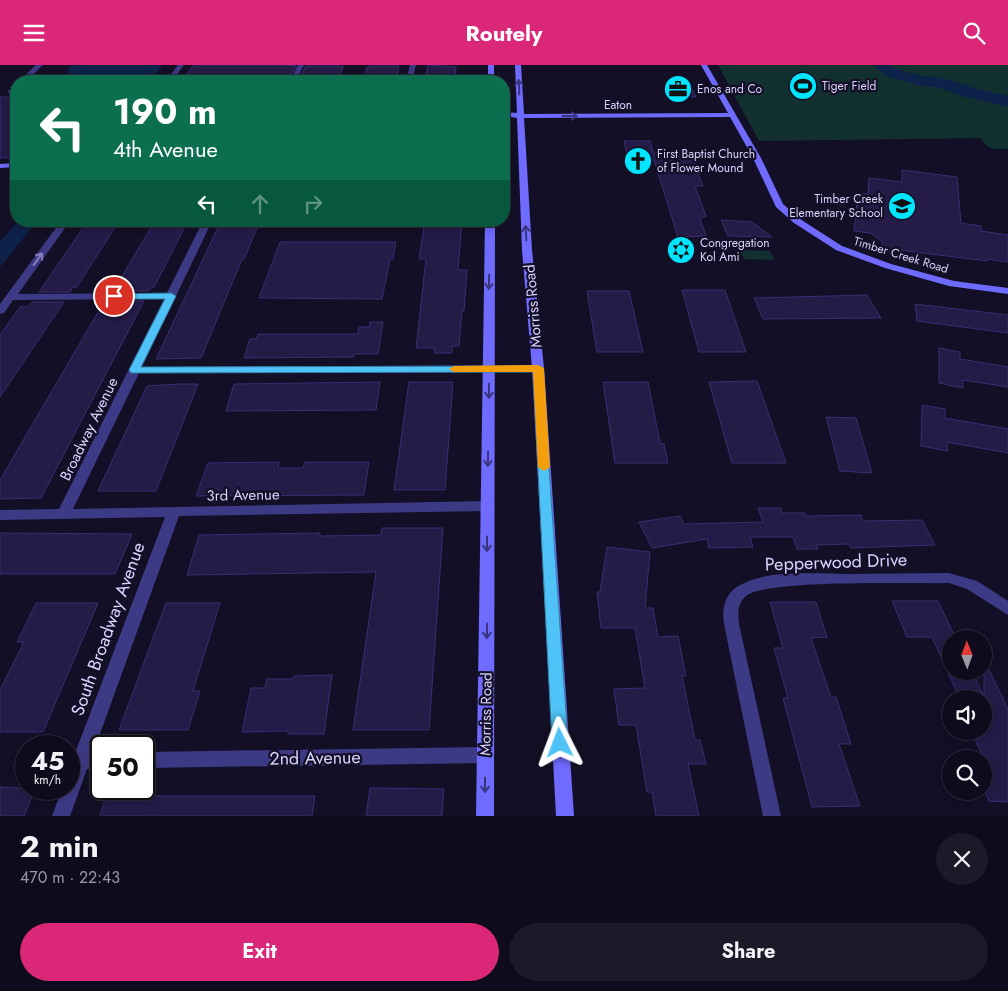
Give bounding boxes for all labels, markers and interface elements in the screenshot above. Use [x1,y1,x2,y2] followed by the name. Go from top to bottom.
[466,17,542,49] text: Routely
[20,19,48,47] icon: menu
[960,19,988,47] icon: search
[788,71,818,101] sports icon: Tiger Field
[663,74,693,104] office icon: Enos and Co
[822,77,876,95] place label: Tiger Field
[515,79,524,95] one-way arrow
[697,80,763,98] place label: Enos and Co
[113,87,217,137] text: 190 m
[30,95,95,160] icon: left
[604,96,632,114] street label: Eaton
[561,111,577,121] one-way arrow
[113,133,218,165] text: 4th Avenue
[657,145,755,177] place label: First Baptist Church of Flower Mound
[623,146,653,176] church icon: First Baptist Church of Flower Mound
[193,190,221,218] icon: left
[246,190,274,218] icon: ahead
[299,190,327,218] icon: right
[789,190,884,222] place label: Timber Creek Elementary School
[887,191,917,221] school or university icon: Timber Creek Elementary School
[522,225,531,241] one-way arrow
[851,232,951,278] street label: Timber Creek Road
[700,234,770,266] place label: Congregation Kol Ami
[666,235,696,265] synagogue icon: Congregation Kol Ami
[33,252,43,266] one-way arrow
[518,263,548,349] street label: Morriss Road
[484,273,494,289] one-way arrow
[93,275,135,317] pin
[100,282,128,310] icon: arrive
[54,373,124,484] street label: Broadway Avenue
[484,382,494,399] one-way arrow
[483,451,493,467] one-way arrow
[206,483,280,507] street label: 3rd Avenue
[482,536,492,552] one-way arrow
[64,538,152,720] street label: South Broadway Avenue
[764,547,908,577] street label: Pepperwood Drive
[482,623,491,639] one-way arrow
[942,630,992,680] north arrow
[942,630,992,800] map controls
[474,672,498,756] street label: Morriss Road
[942,690,992,740] button: sound
[533,716,585,768] position arrow
[90,735,155,800] speed limit sign: 50
[31,743,64,779] text: 45
[269,744,361,772] street label: 2nd Avenue
[942,750,992,800] button: search
[34,771,61,789] text: km/h
[480,777,490,793] one-way arrow
[20,825,99,868] text: 2 min
[936,833,988,885] button: close
[20,866,120,889] text: 470 m · 22:43
[20,923,499,981] button: Exit
[509,923,988,981] button: Share

